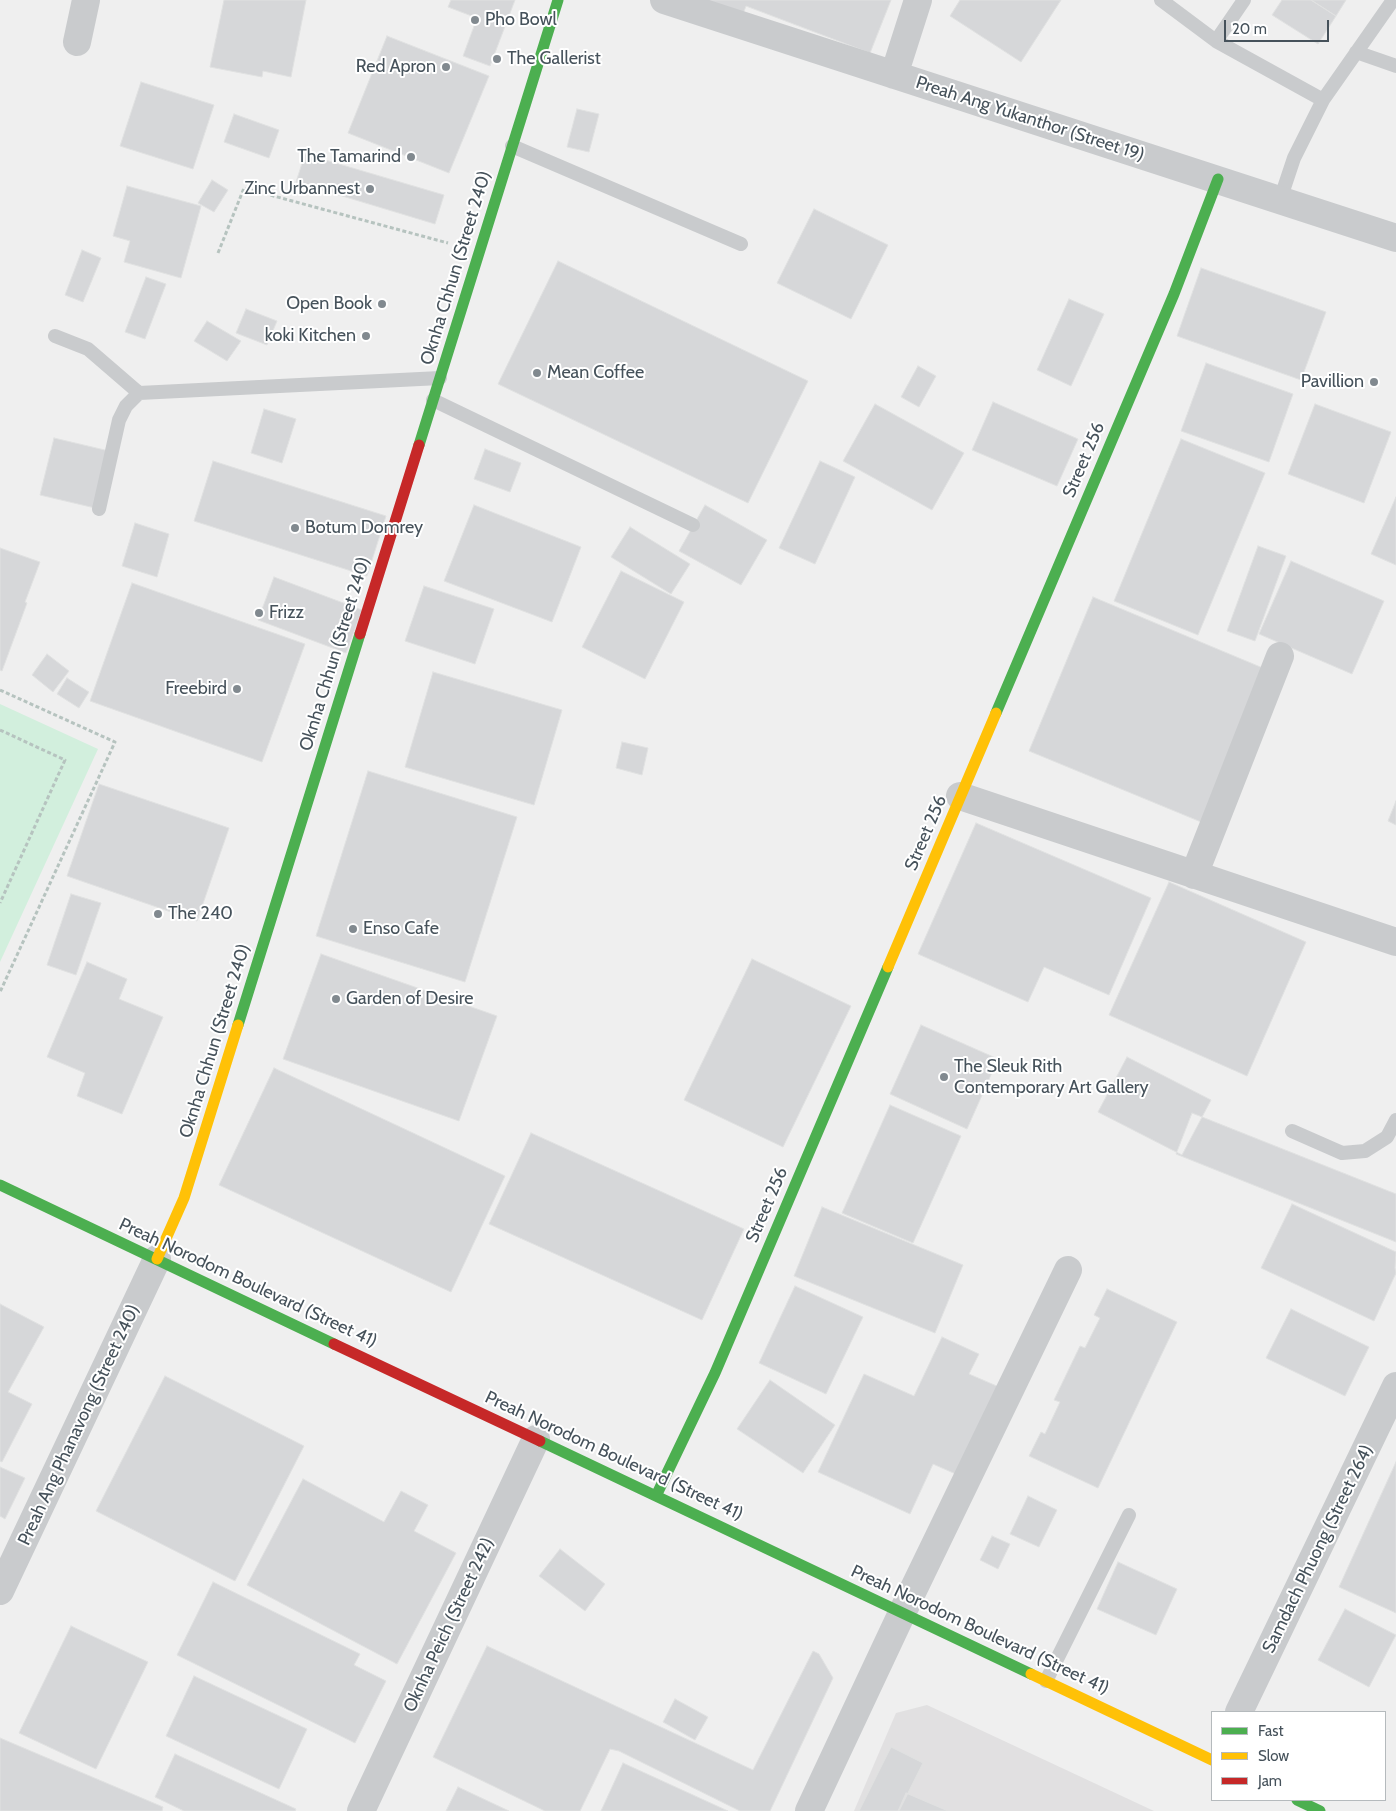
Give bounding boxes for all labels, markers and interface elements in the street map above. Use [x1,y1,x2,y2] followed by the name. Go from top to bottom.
[485,9,557,31] place label: Pho Bowl
[1226,10,1331,42] scale bar
[469,14,481,26] marker: Pho Bowl
[1232,20,1267,38] text: 20 m
[507,48,601,70] place label: The Gallerist
[491,53,503,65] marker: The Gallerist
[356,56,436,78] place label: Red Apron
[440,61,452,73] marker: Red Apron
[913,72,1147,166] street label: Preah Ang Yukanthor (Street 19)
[297,146,401,168] place label: The Tamarind
[405,151,417,163] marker: The Tamarind
[416,168,496,368] street label: Oknha Chhun (Street 240)
[244,178,360,200] place label: Zinc Urbannest
[364,183,376,195] marker: Zinc Urbannest
[286,293,372,315] place label: Open Book
[376,298,388,310] marker: Open Book
[265,325,356,347] place label: koki Kitchen
[360,330,372,342] marker: koki Kitchen
[547,362,644,384] place label: Mean Coffee
[531,367,543,379] marker: Mean Coffee
[1301,371,1364,393] place label: Pavillion
[1368,376,1380,388] marker: Pavillion
[1058,419,1110,501] street label: Street 256
[305,517,423,539] place label: Botum Domrey
[289,522,301,534] marker: Botum Domrey
[295,554,375,754] street label: Oknha Chhun (Street 240)
[269,602,304,624] place label: Frizz
[253,607,265,619] marker: Frizz
[165,678,227,700] place label: Freebird
[231,683,243,695] marker: Freebird
[900,792,952,874] street label: Street 256
[168,903,233,925] place label: The 240
[152,908,164,920] marker: The 240
[363,918,439,940] place label: Enso Cafe
[347,923,359,935] marker: Enso Cafe
[175,941,255,1141] street label: Oknha Chhun (Street 240)
[346,988,473,1010] place label: Garden of Desire
[330,993,342,1005] marker: Garden of Desire
[954,1056,1149,1098] place label: The Sleuk Rith Contemporary Art Gallery
[938,1071,950,1083] marker: The Sleuk Rith Contemporary Art Gallery
[741,1164,793,1246] street label: Street 256
[115,1214,381,1352] street label: Preah Norodom Boulevard (Street 41)
[14,1301,144,1549] street label: Preah Ang Phanavong (Street 240)
[481,1387,747,1525] street label: Preah Norodom Boulevard (Street 41)
[1258,1441,1378,1657] street label: Samdach Phuong (Street 264)
[399,1534,499,1716] street label: Oknha Peich (Street 242)
[847,1561,1113,1699] street label: Preah Norodom Boulevard (Street 41)
[1211,1711,1386,1801] legend
[1258,1722,1283,1740] text: Fast
[1258,1747,1289,1765] text: Slow
[1258,1772,1282,1790] text: Jam

